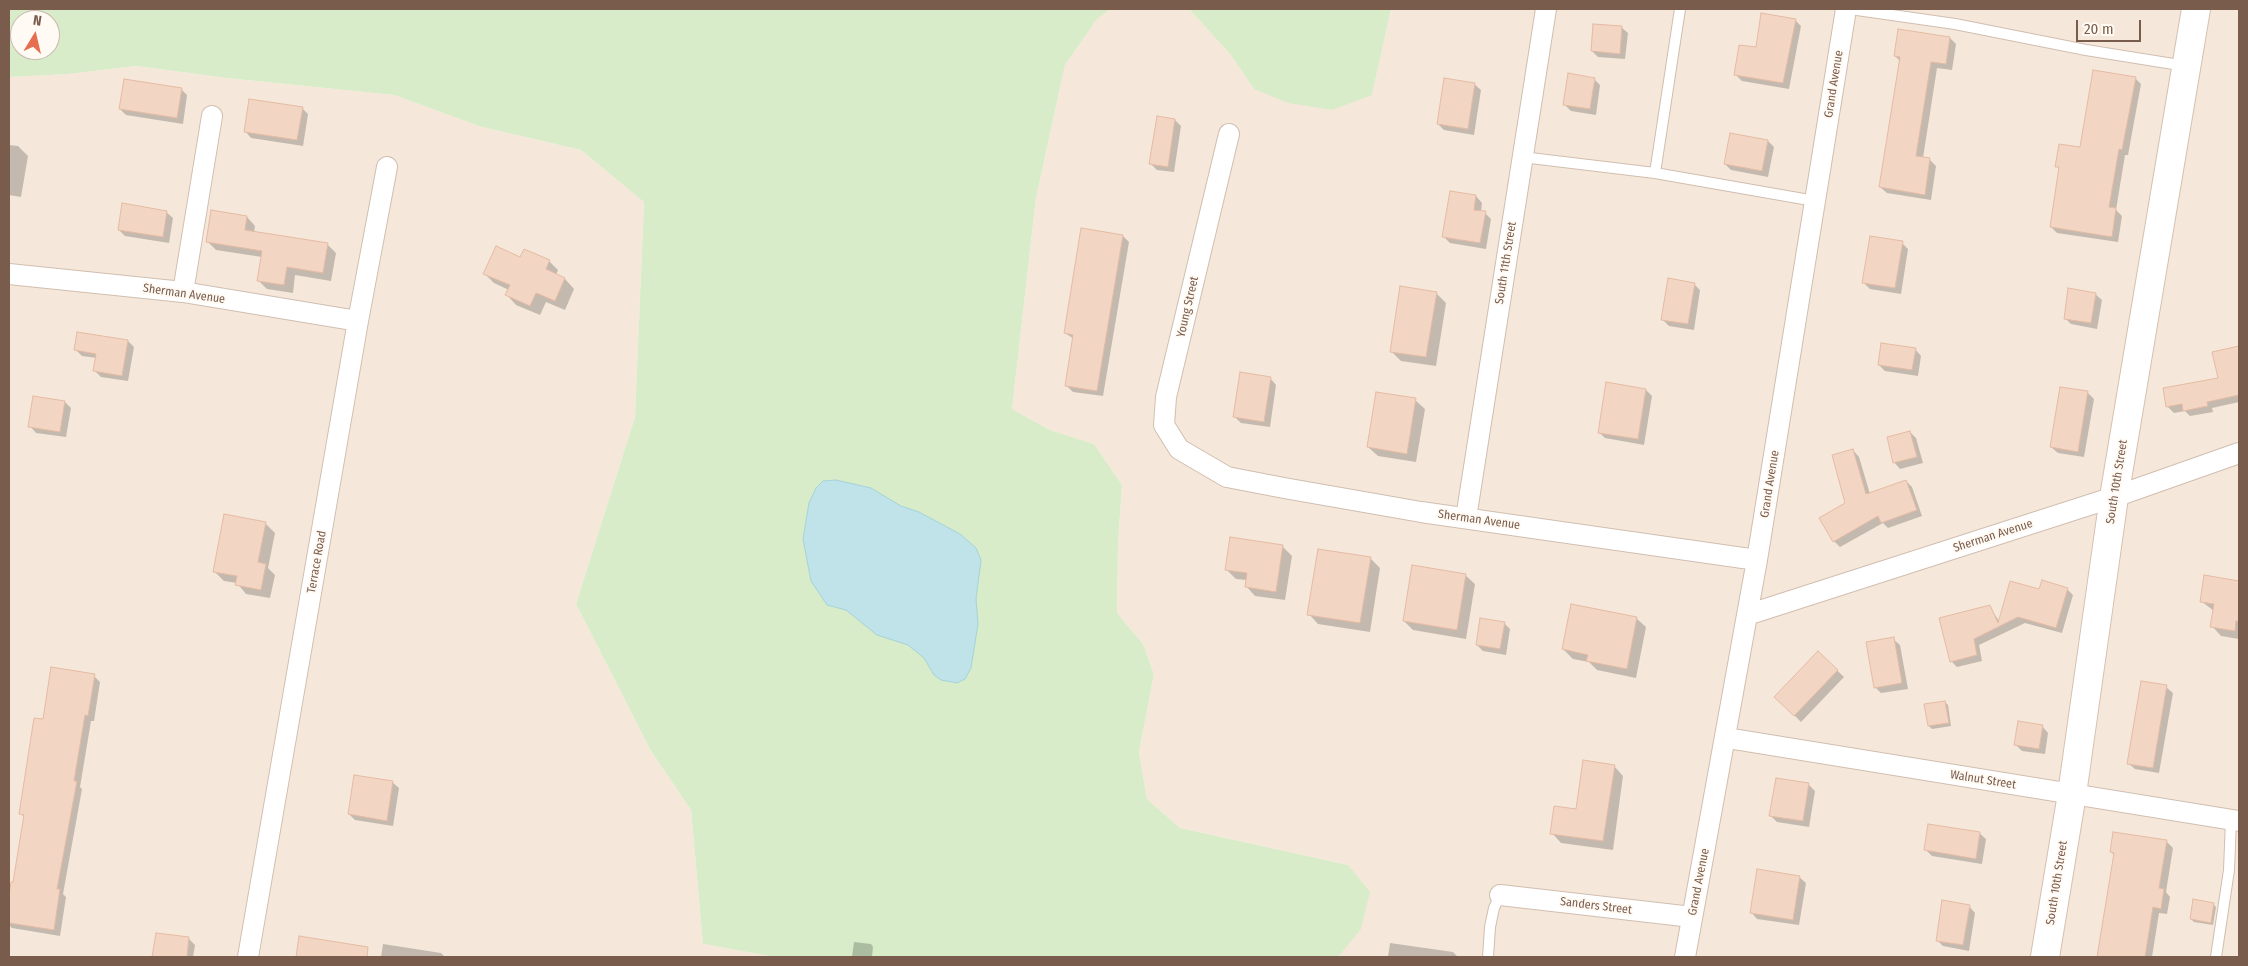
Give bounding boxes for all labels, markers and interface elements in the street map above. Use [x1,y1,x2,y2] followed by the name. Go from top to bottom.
[10,10,60,60] north arrow
[2078,10,2143,42] scale bar
[32,12,43,30] text: N
[2084,20,2114,38] text: 20 m
[1822,49,1846,119] street label: Grand Avenue
[1492,221,1520,305] street label: South 11th Street
[1174,275,1202,339] street label: Young Street
[142,281,226,307] street label: Sherman Avenue
[2103,439,2131,525] street label: South 10th Street
[1758,449,1782,519] street label: Grand Avenue
[1437,507,1521,533] street label: Sherman Avenue
[1951,516,2035,556] street label: Sherman Avenue
[304,530,330,594] street label: Terrace Road
[1949,768,2017,792] street label: Walnut Street
[2043,840,2071,926] street label: South 10th Street
[1685,847,1713,917] street label: Grand Avenue
[1559,894,1633,918] street label: Sanders Street

